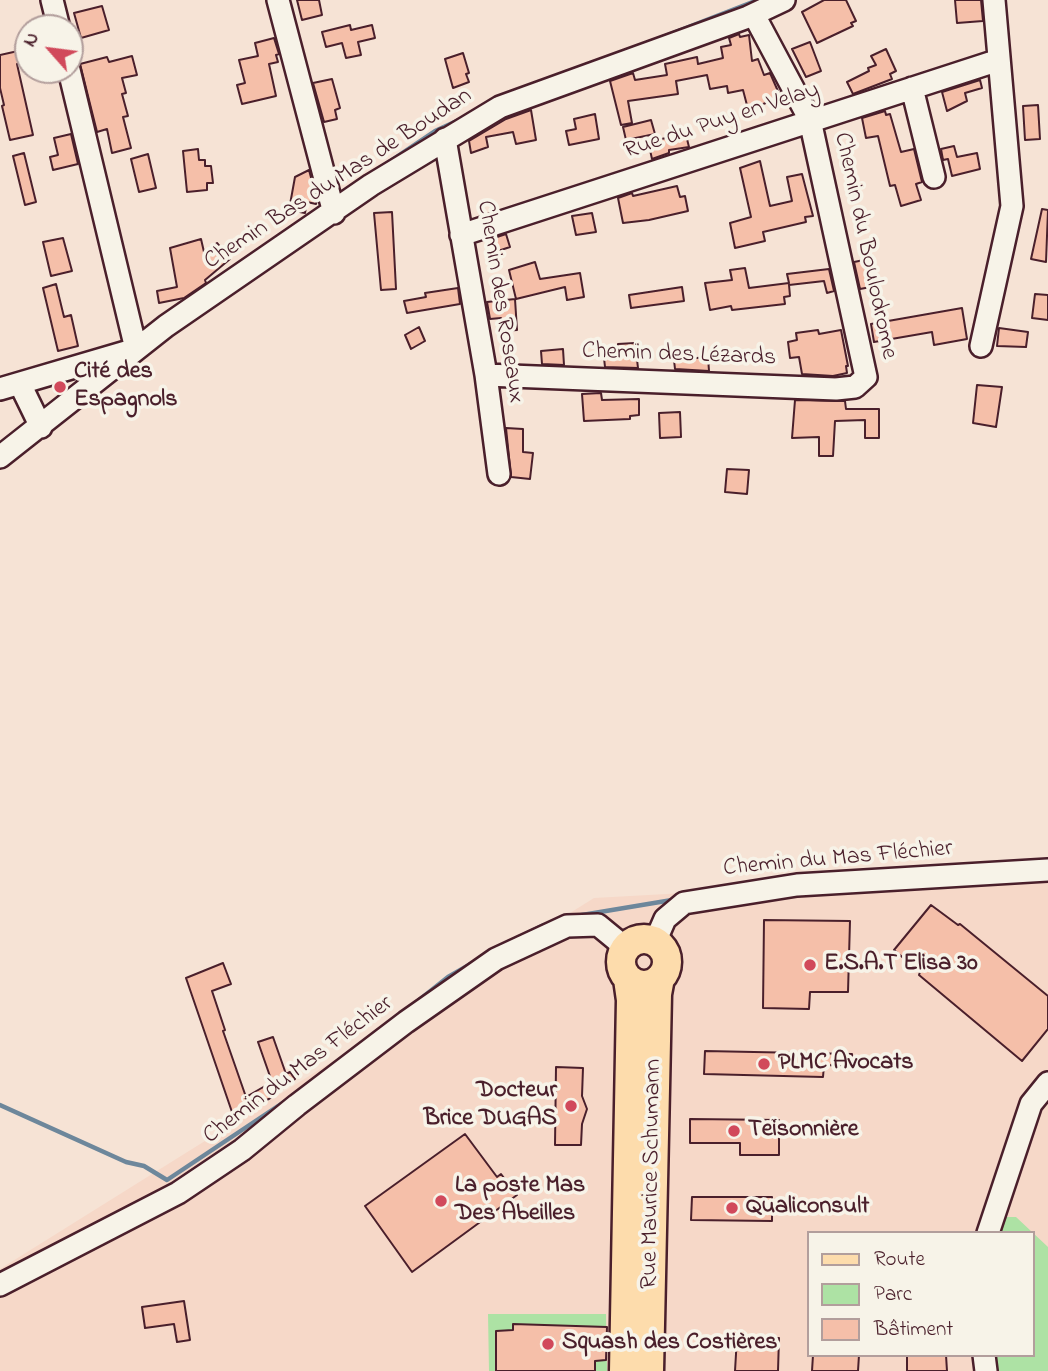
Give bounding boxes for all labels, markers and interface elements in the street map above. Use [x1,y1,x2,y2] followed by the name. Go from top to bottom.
[14,14,84,84] north arrow
[17,28,47,52] text: N
[621,77,823,167] street label: Rue du Puy en Velay
[200,83,478,277] street label: Chemin Bas du Mas de Boudan
[826,130,902,362] street label: Chemin du Boulodrome
[469,199,529,405] street label: Chemin des Roseaux
[581,338,777,374] street label: Chemin des Lézards
[74,359,177,415] place label: Cité des Espagnols
[52,379,68,395] marker: Cité des Espagnols
[722,836,954,884] street label: Chemin du Mas Fléchier
[824,951,978,979] place label: E.S.A.T Elisa 30
[802,957,818,973] marker: E.S.A.T Elisa 30
[199,990,399,1152] street label: Chemin du Mas Fléchier
[778,1050,914,1078] place label: PLMC Avocats
[756,1056,772,1072] marker: PLMC Avocats
[637,1059,669,1289] street label: Rue Maurice Schumann
[424,1078,557,1134] place label: Docteur Brice DUGAS
[563,1098,579,1114] marker: Docteur Brice DUGAS
[748,1117,858,1145] place label: Teisonnière
[726,1123,742,1139] marker: Teisonnière
[455,1173,585,1229] place label: La poste Mas Des Abeilles
[433,1193,449,1209] marker: La poste Mas Des Abeilles
[746,1194,869,1222] place label: Qualiconsult
[724,1200,740,1216] marker: Qualiconsult
[806,1231,1034,1357] legend
[874,1245,925,1275] text: Route
[874,1280,912,1310] text: Parc
[874,1315,953,1345] text: Bâtiment
[562,1330,777,1358] place label: Squash des Costières
[540,1336,556,1352] marker: Squash des Costières

